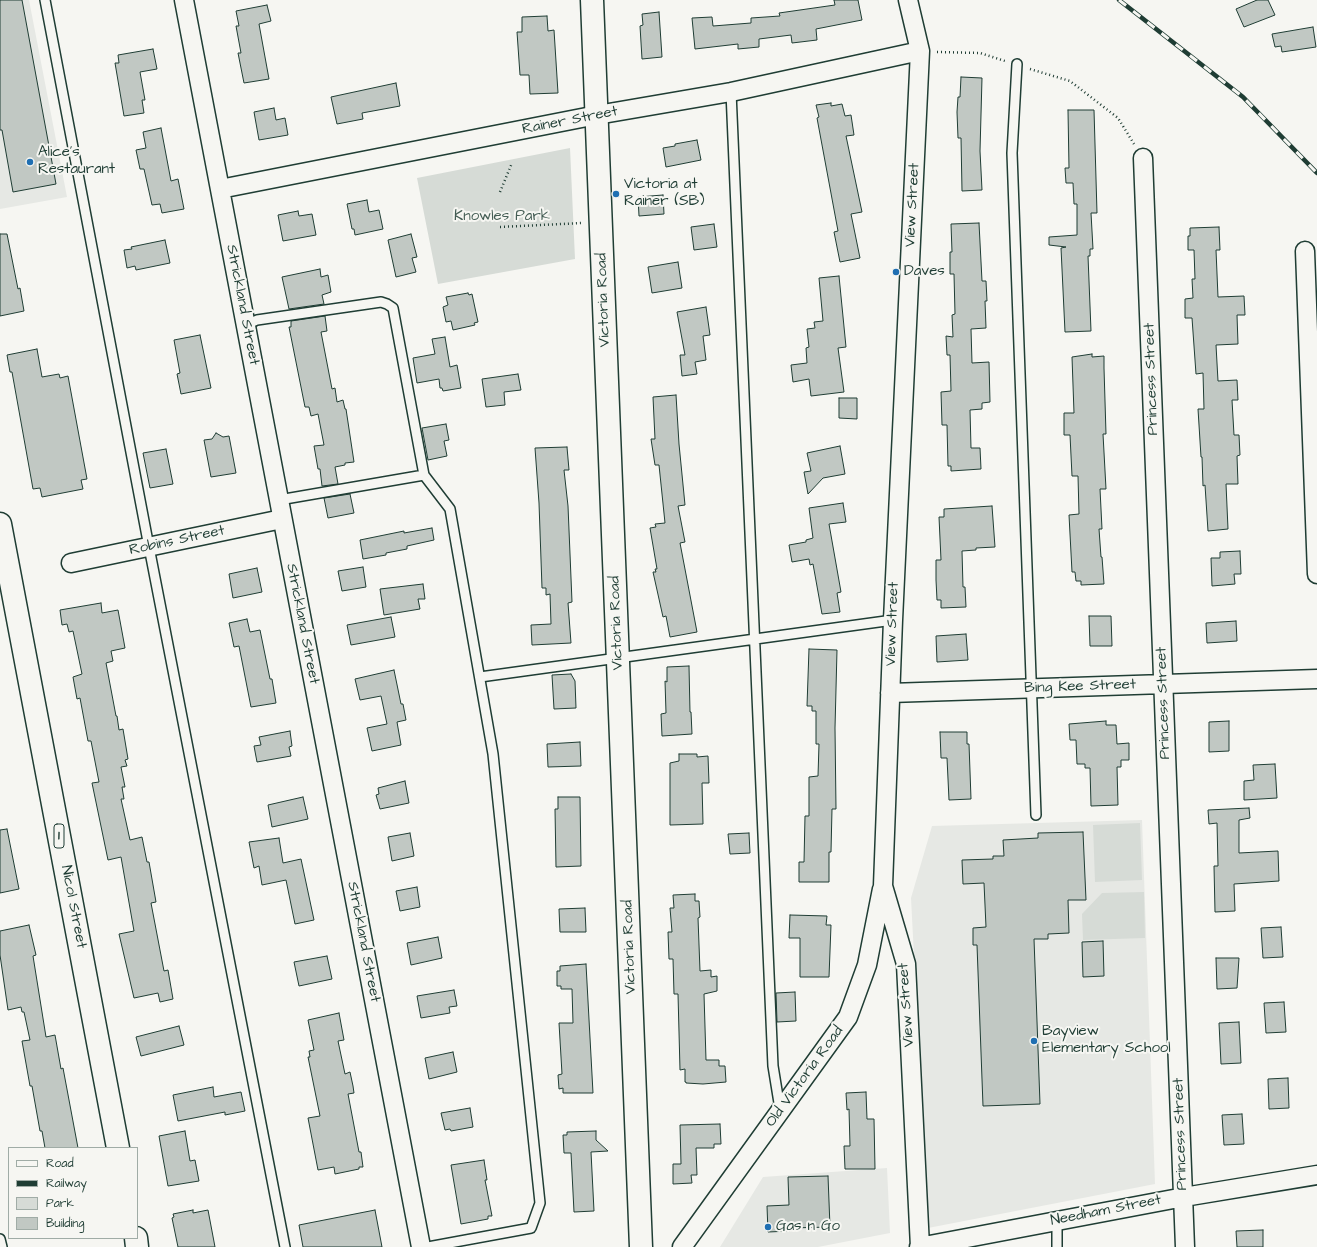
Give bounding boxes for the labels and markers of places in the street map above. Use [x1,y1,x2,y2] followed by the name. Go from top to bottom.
[38,144,115,179] place label: Alice's Restaurant
[25,157,35,167] marker: Alice's Restaurant
[624,176,705,211] place label: Victoria at Rainer (SB)
[611,189,621,199] marker: Victoria at Rainer (SB)
[904,263,945,281] place label: Daves
[891,267,901,277] marker: Daves
[1042,1023,1171,1058] place label: Bayview Elementary School
[1029,1036,1039,1046] marker: Bayview Elementary School
[776,1218,840,1236] place label: Gas n Go
[763,1222,773,1232] marker: Gas n Go

